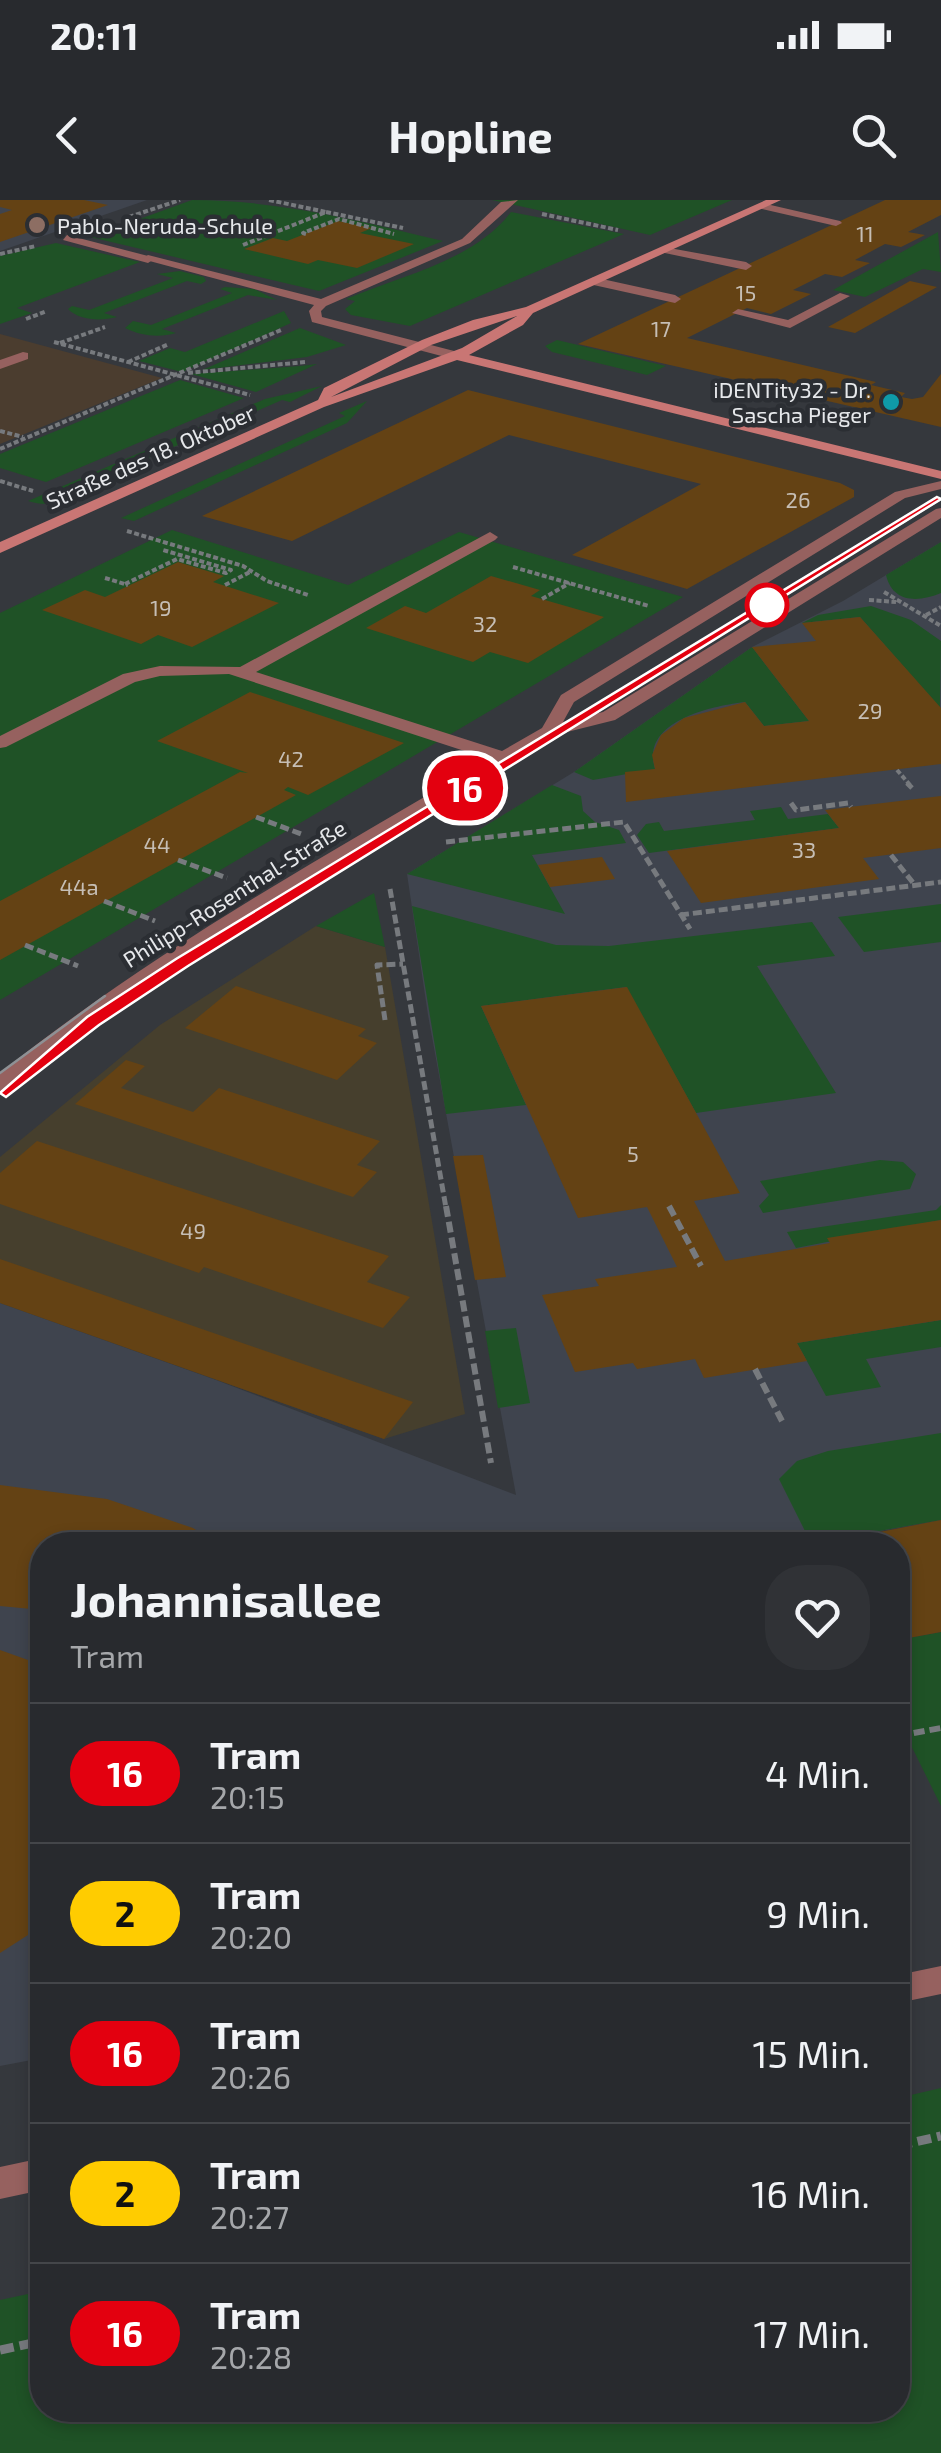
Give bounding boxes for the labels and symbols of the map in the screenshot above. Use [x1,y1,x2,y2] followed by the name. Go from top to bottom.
[57,212,273,238] place label: Pablo-Neruda-Schule
[26,214,48,236] marker: Pablo-Neruda-Schule
[856,220,874,246] house number: 11
[736,279,756,305] house number: 15
[651,315,671,341] house number: 17
[713,376,871,427] place label: iDENTity32 - Dr. Sascha Pieger
[880,391,902,413] marker: iDENTity32 - Dr. Sascha Pieger
[42,398,258,514] street label: Straße des 18. Oktober
[786,486,810,512] house number: 26
[746,584,788,626] unlabelled marker
[150,594,172,620] house number: 19
[473,610,497,636] house number: 32
[858,697,882,723] house number: 29
[278,745,304,771] house number: 42
[420,756,510,820] line badge: 16
[118,814,350,972] street label: Philipp-Rosenthal-Straße
[143,831,171,857] house number: 44
[792,836,816,862] house number: 33
[59,873,99,899] house number: 44a
[627,1140,639,1166] house number: 5
[180,1217,206,1243] house number: 49

